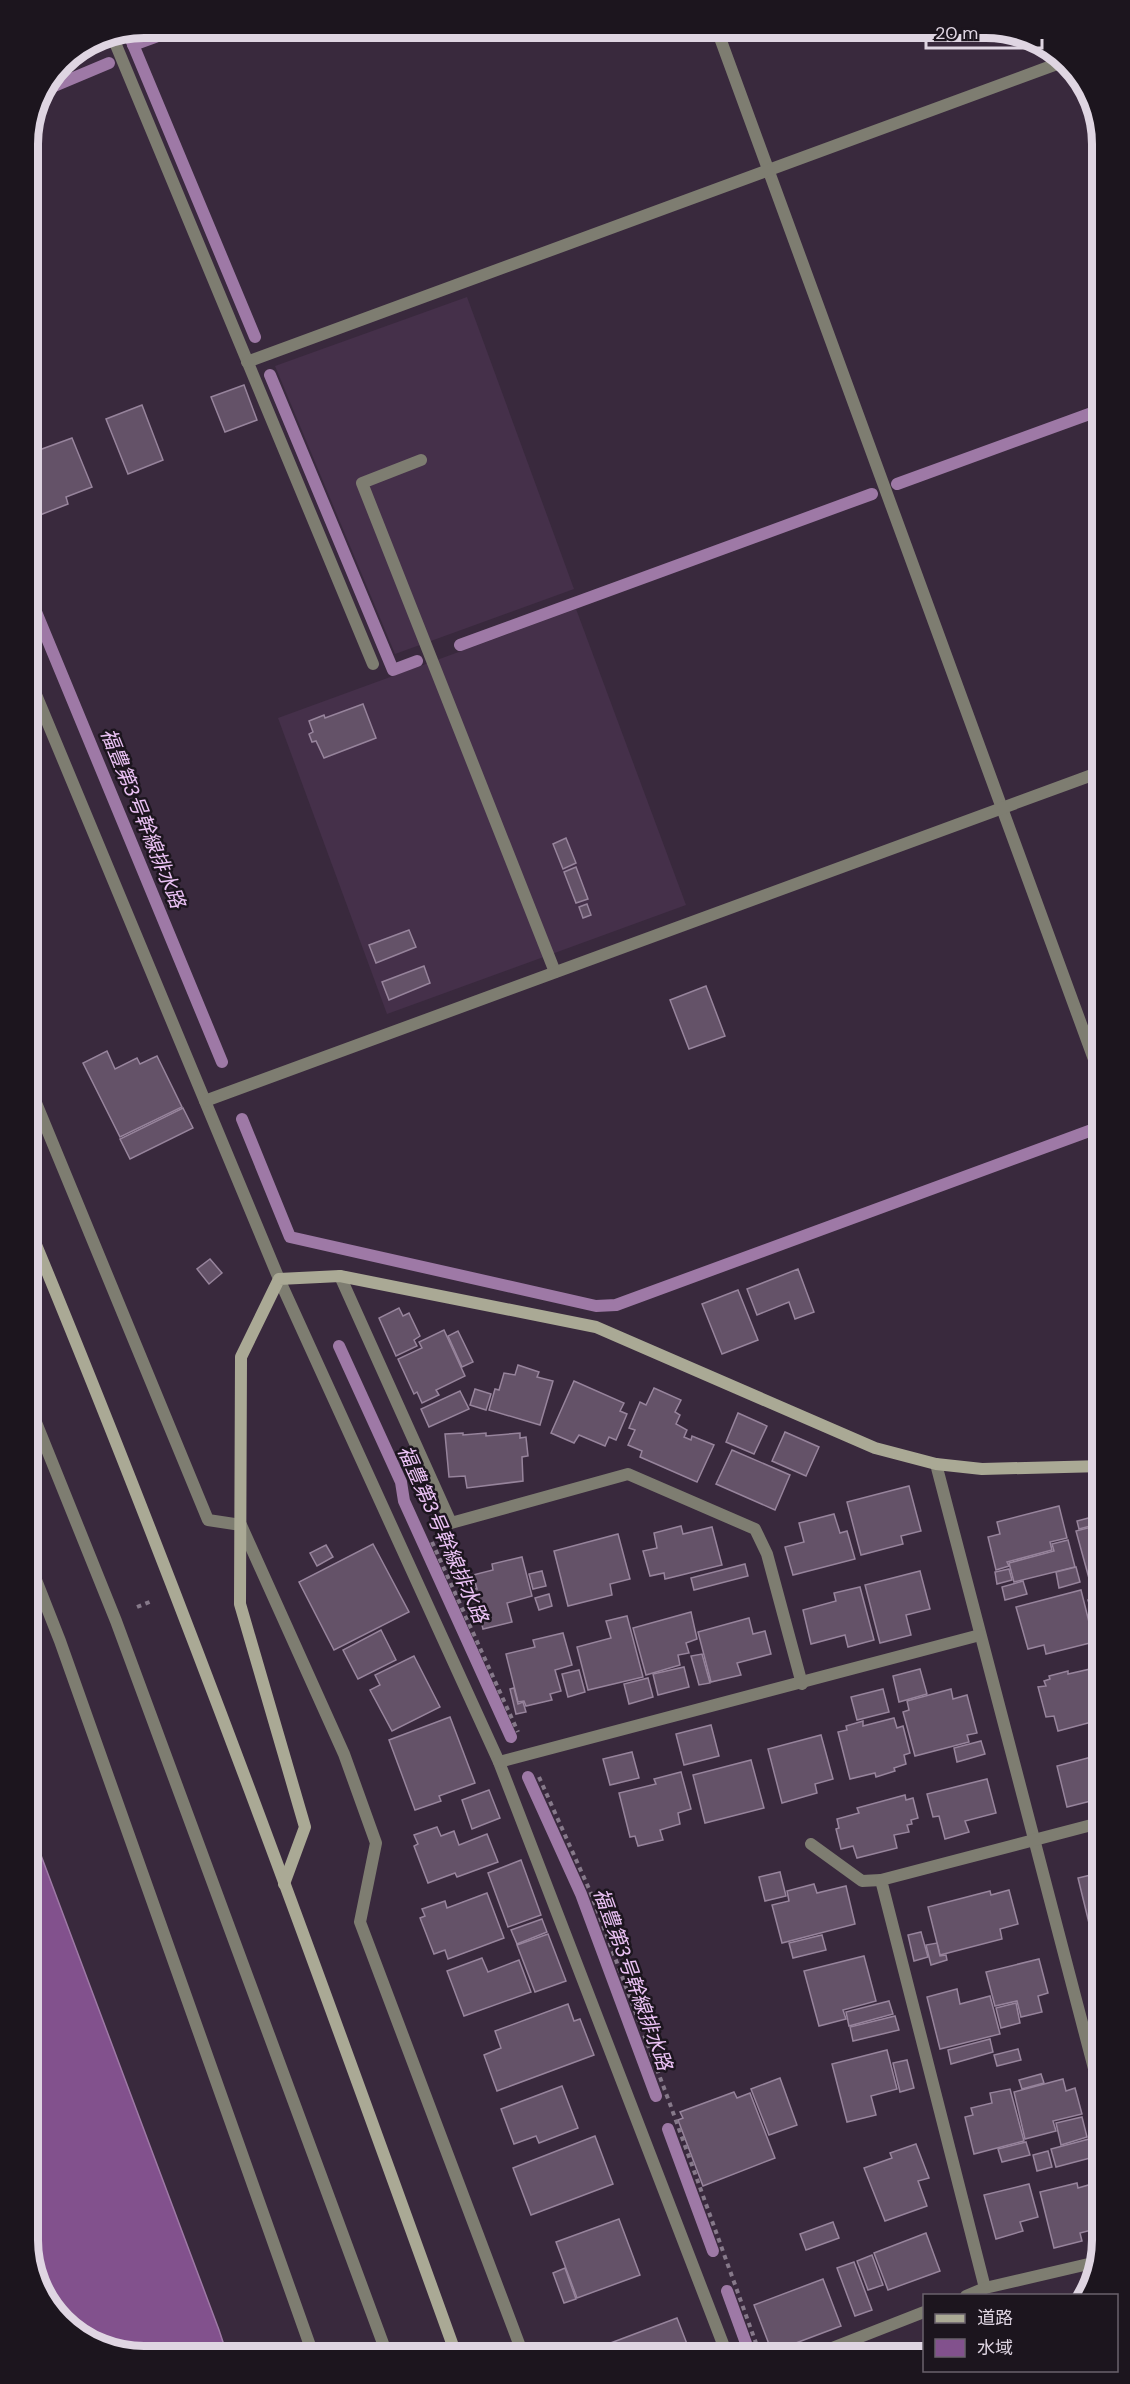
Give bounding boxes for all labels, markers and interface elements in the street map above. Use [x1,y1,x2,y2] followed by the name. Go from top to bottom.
[926,12,1042,50] scale bar
[935,21,978,45] text: 20 m
[95,724,192,914] water label: 福豊第3号幹線排水路
[392,1441,495,1629] water label: 福豊第3号幹線排水路
[588,1884,679,2075] water label: 福豊第3号幹線排水路
[923,2294,1118,2372] legend
[977,2306,1013,2330] text: 道路
[977,2336,1013,2360] text: 水域

